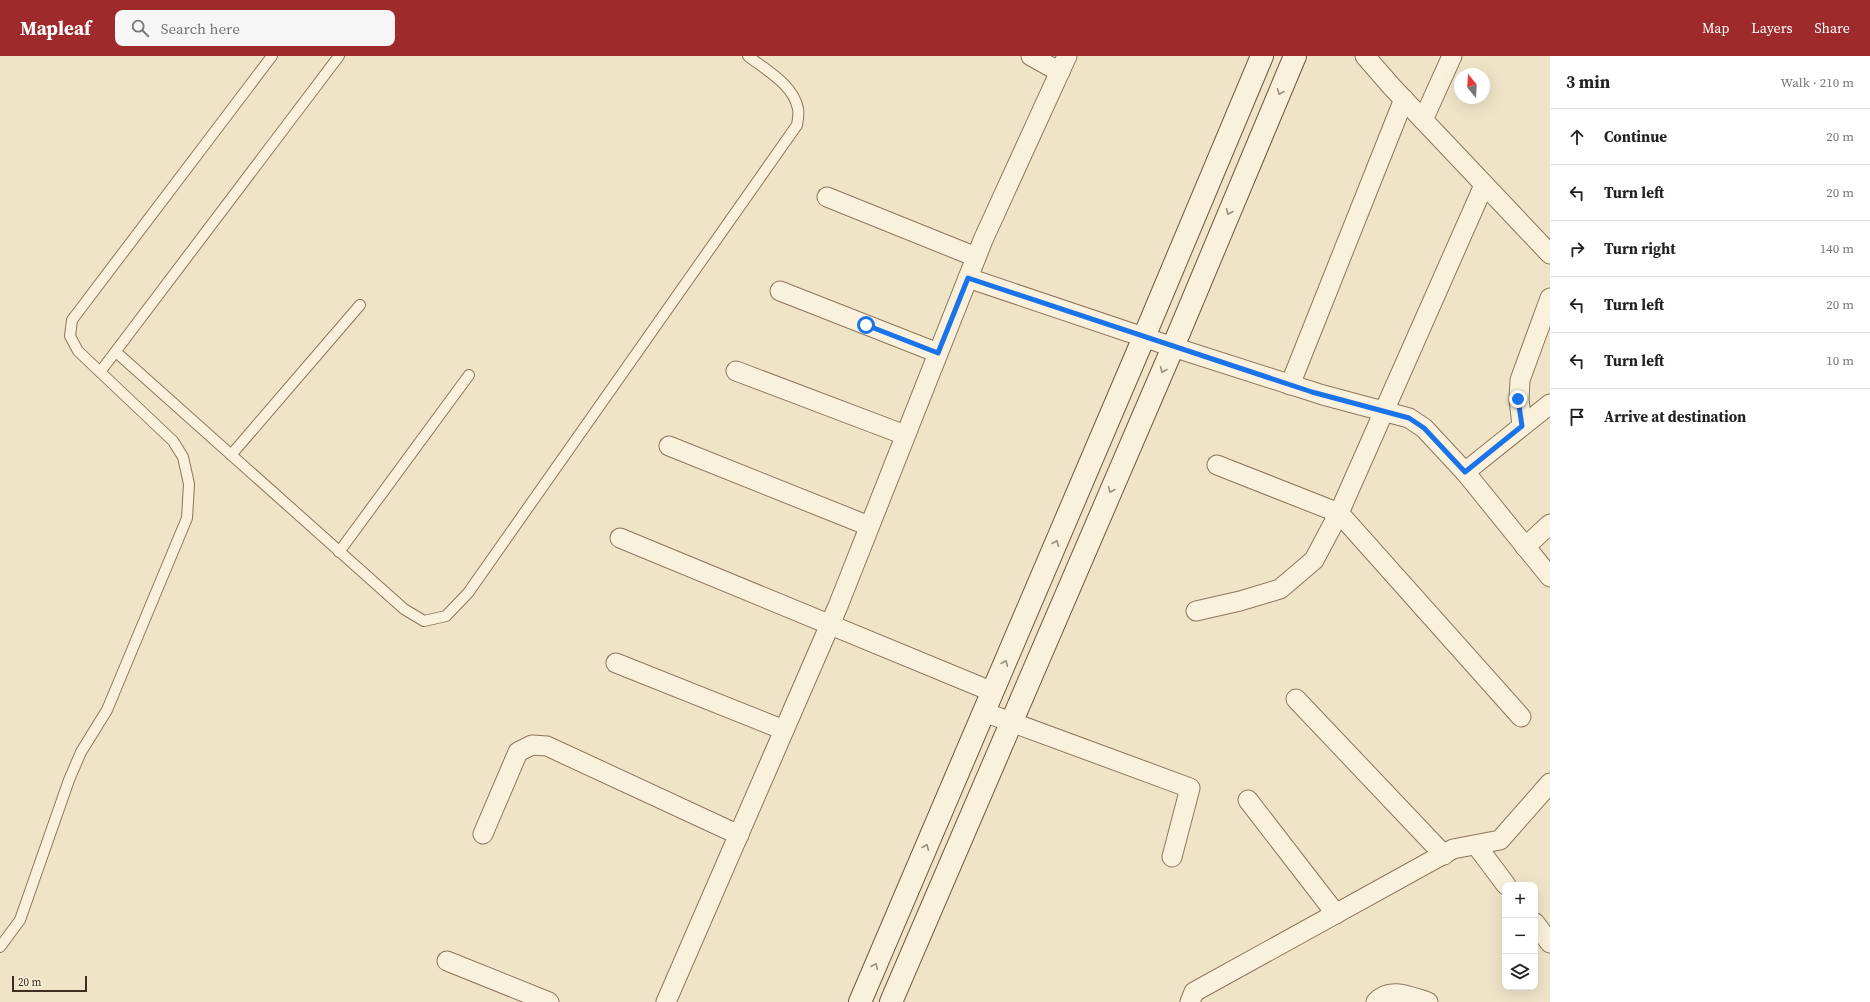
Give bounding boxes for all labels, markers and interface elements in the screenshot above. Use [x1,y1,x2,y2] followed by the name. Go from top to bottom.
[115,10,395,46] search box
[20,15,91,41] text: Mapleaf
[129,17,151,39] icon: search
[161,18,240,39] text: Search here
[1702,18,1729,38] text: Map
[1751,18,1793,38] text: Layers
[1815,18,1850,38] text: Share
[1454,68,1490,104] north arrow
[1566,70,1610,94] text: 3 min
[1781,74,1854,91] text: Walk · 210 m
[1276,88,1284,95] one-way arrow
[1566,126,1588,148] icon: ahead
[1604,126,1667,147] text: Continue
[1826,128,1854,145] text: 20 m
[1566,182,1588,204] icon: left
[1604,182,1664,203] text: Turn left
[1826,184,1854,201] text: 20 m
[1226,208,1234,215] one-way arrow
[1566,238,1588,260] icon: right
[1604,238,1676,259] text: Turn right
[1820,240,1854,257] text: 140 m
[1566,294,1588,316] icon: left
[1604,294,1664,315] text: Turn left
[1826,296,1854,313] text: 20 m
[857,316,875,334] route start
[1566,350,1588,372] icon: left
[1604,350,1664,371] text: Turn left
[1826,352,1854,369] text: 10 m
[1159,367,1167,374] one-way arrow
[1509,390,1527,408] route end
[1566,406,1588,428] icon: arrive
[1604,406,1746,427] text: Arrive at destination
[1108,485,1116,493] one-way arrow
[1051,540,1059,548] one-way arrow
[1000,659,1008,667] one-way arrow
[921,843,929,851] one-way arrow
[1502,882,1538,990] map controls
[1502,882,1538,918] button: +
[1502,918,1538,954] button: −
[1502,954,1538,990] button: layers
[870,963,878,971] one-way arrow
[12,974,87,993] scale bar
[18,975,41,990] text: 20 m

